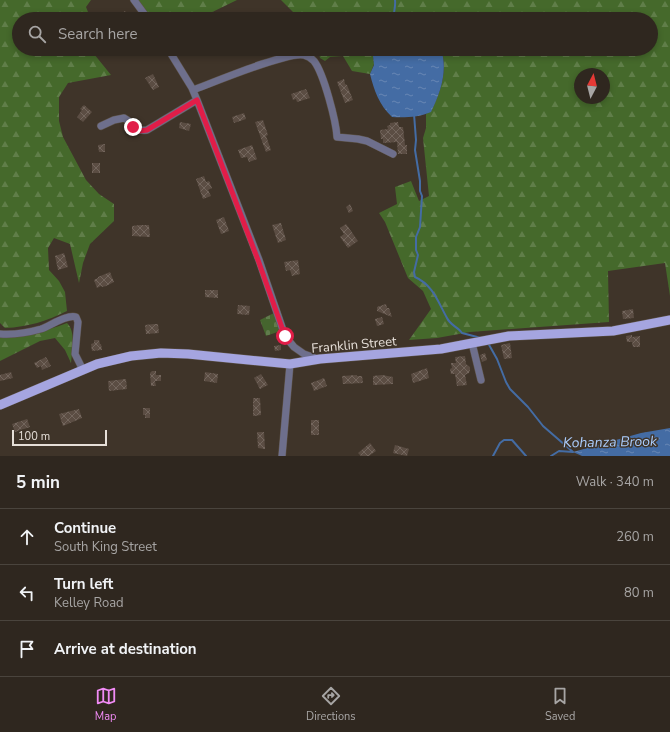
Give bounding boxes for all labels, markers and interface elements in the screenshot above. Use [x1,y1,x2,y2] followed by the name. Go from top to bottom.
[12,12,658,56] search box
[26,23,48,45] icon: search
[58,24,138,44] text: Search here
[574,68,610,104] north arrow
[124,118,142,136] route end
[276,327,294,345] route start
[311,332,398,358] street label: Franklin Street
[12,428,107,447] scale bar
[18,429,50,444] text: 100 m
[563,432,658,452] water label: Kohanza Brook
[16,471,60,494] text: 5 min
[576,473,654,491] text: Walk · 340 m
[54,518,116,538] text: Continue
[16,526,38,548] icon: ahead
[616,528,654,546] text: 260 m
[54,538,157,556] text: South King Street
[54,574,113,594] text: Turn left
[16,582,38,604] icon: left
[624,584,654,602] text: 80 m
[54,594,124,612] text: Kelley Road
[16,638,38,660] icon: arrive
[54,639,197,659] text: Arrive at destination
[95,685,117,724] tab: Map
[306,685,356,724] tab: Directions
[545,685,575,724] tab: Saved

